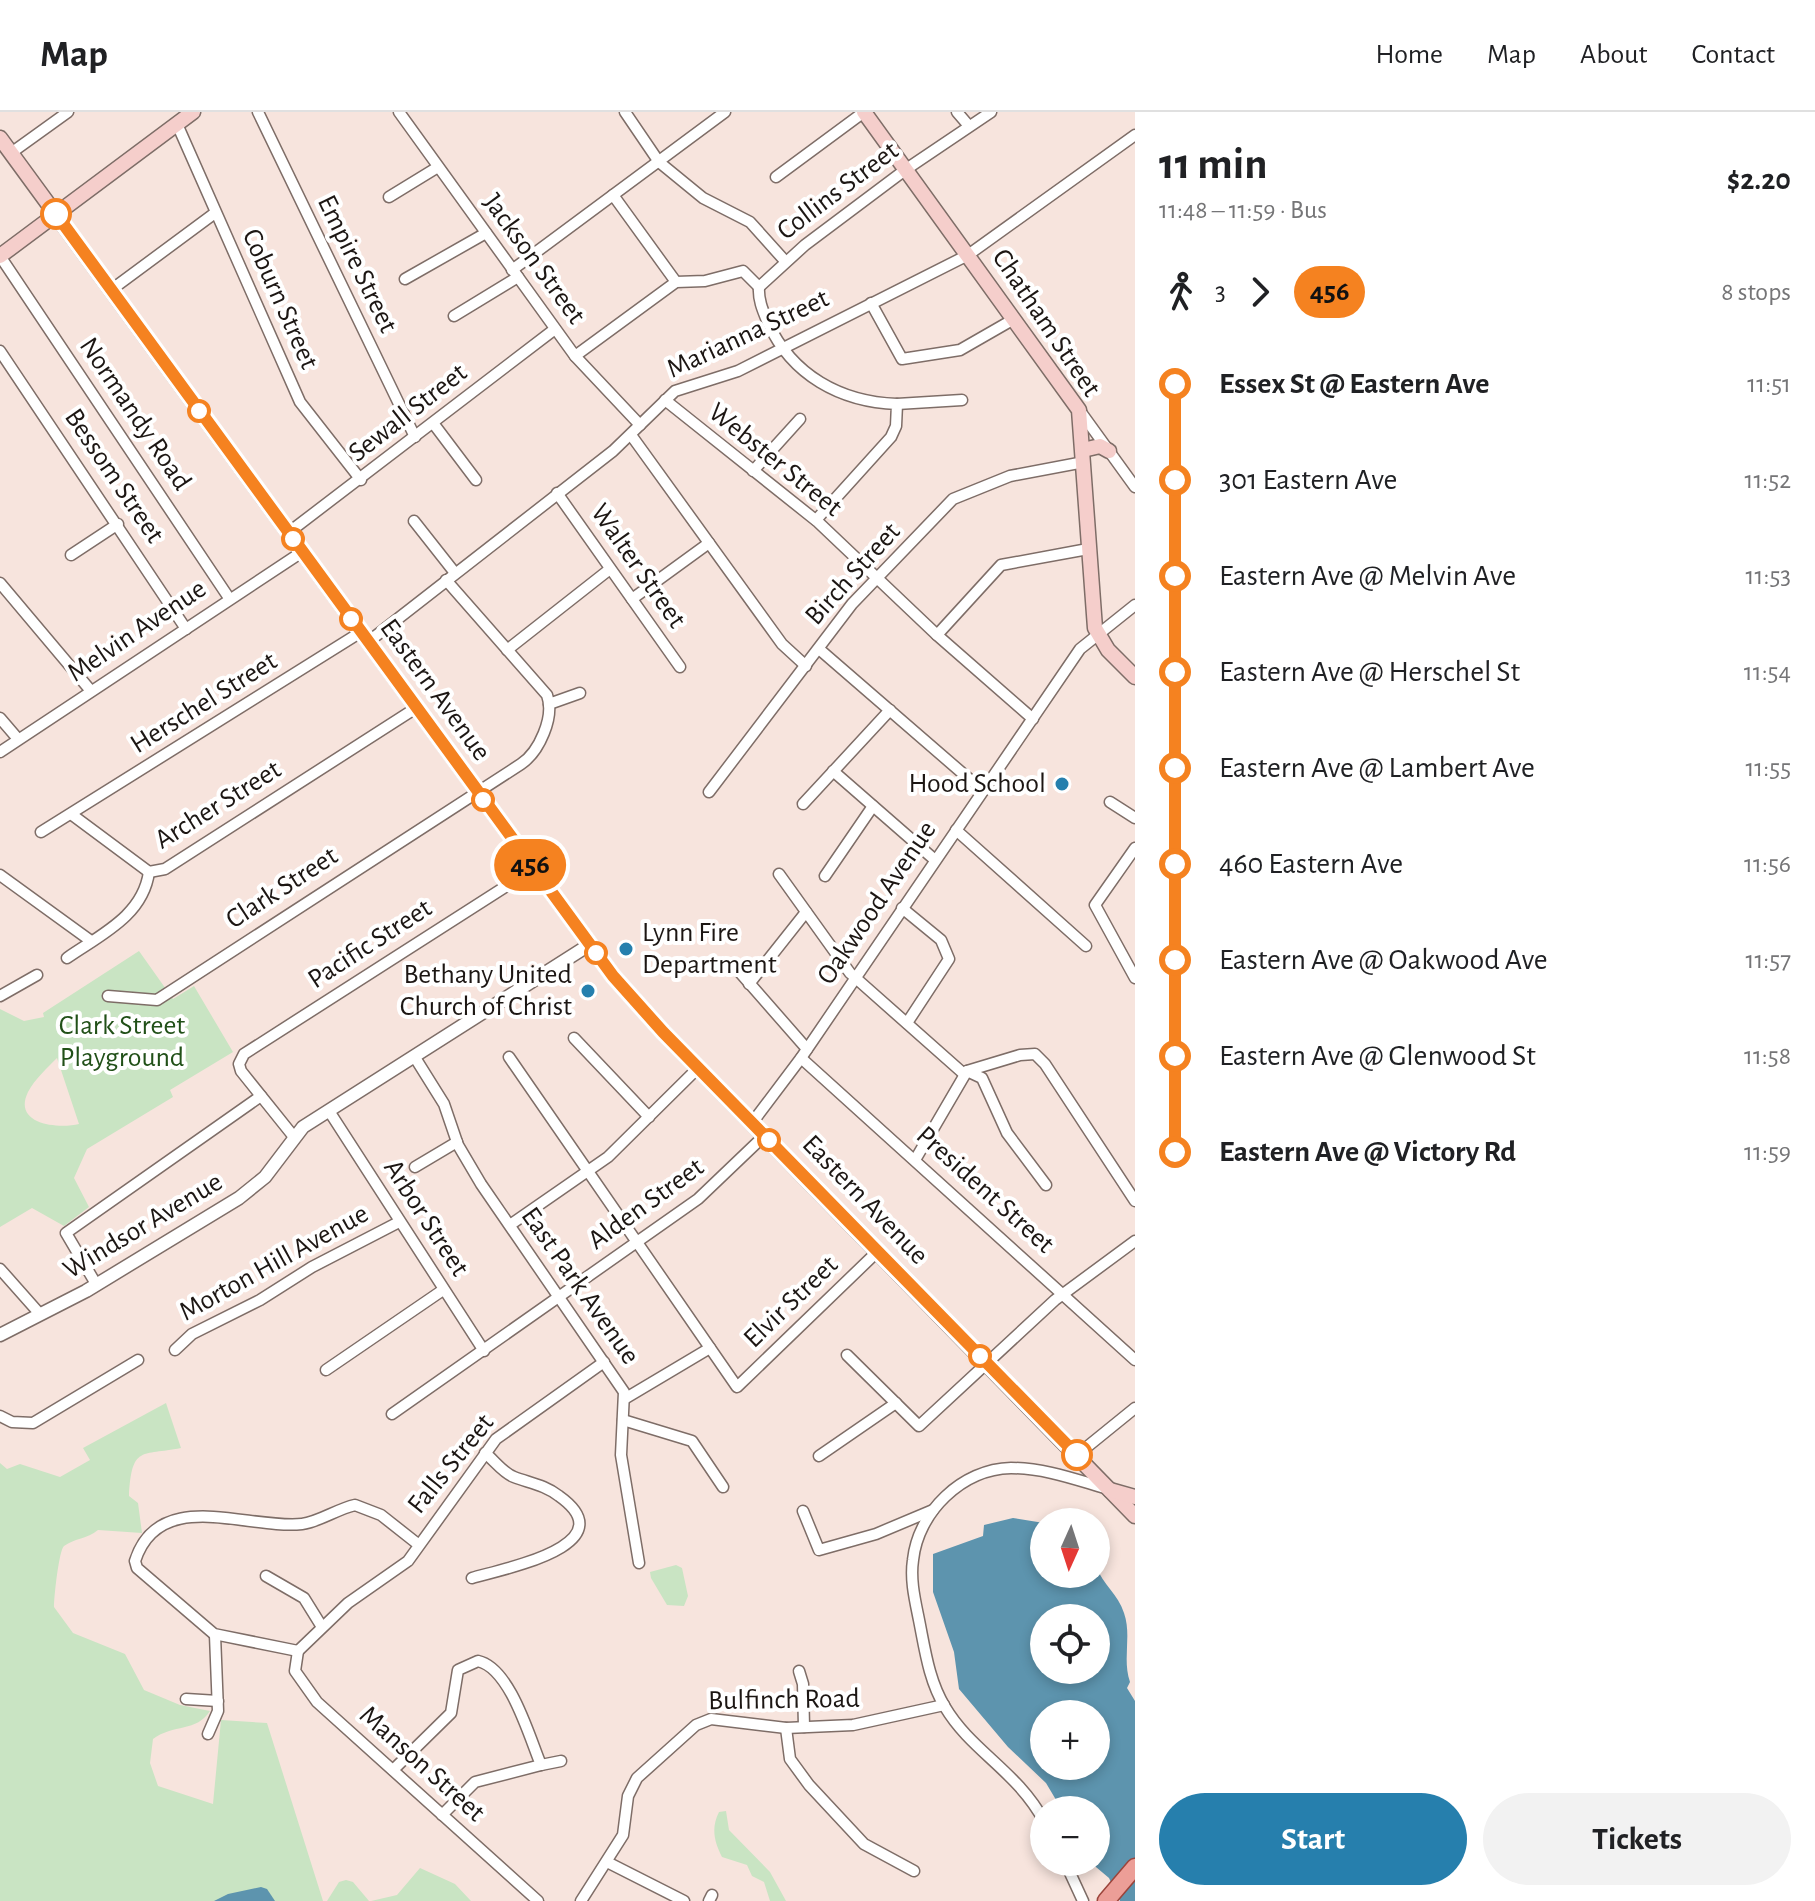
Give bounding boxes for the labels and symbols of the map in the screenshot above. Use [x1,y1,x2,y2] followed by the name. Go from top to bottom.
[772,137,904,245] street label: Collins Street
[478,189,590,329] street label: Jackson Street
[312,191,402,337] street label: Empire Street
[41,199,71,229] unlabelled marker
[237,225,323,373] street label: Coburn Street
[987,244,1105,402] street label: Chatham Street
[663,284,833,384] street label: Marianna Street
[74,333,196,495] street label: Normandy Road
[344,358,472,468] street label: Sewall Street
[703,398,847,522] street label: Webster Street
[188,400,210,422] unlabelled marker
[59,404,169,548] street label: Bessom Street
[585,499,691,633] street label: Walter Street
[800,518,906,630] street label: Birch Street
[282,528,304,550] unlabelled marker
[63,574,211,688] street label: Melvin Avenue
[340,608,362,630] unlabelled marker
[374,614,496,766] street label: Eastern Avenue
[126,647,282,759] street label: Herschel Street
[150,755,286,855] street label: Archer Street
[908,770,1046,798] place label: Hood School
[1053,775,1071,793] marker: Hood School
[472,789,494,811] unlabelled marker
[812,816,942,990] street label: Oakwood Avenue
[484,839,576,891] line badge: 456
[221,842,343,934] street label: Clark Street
[303,894,437,994] street label: Pacific Street
[642,919,777,979] place label: Lynn Fire Department
[617,940,635,958] marker: Lynn Fire Department
[585,942,607,964] unlabelled marker
[400,961,572,1021] place label: Bethany United Church of Christ
[579,982,597,1000] marker: Bethany United Church of Christ
[59,1012,185,1072] park label: Clark Street Playground
[911,1121,1059,1259] street label: President Street
[758,1129,780,1151] unlabelled marker
[797,1130,933,1270] street label: Eastern Avenue
[583,1153,709,1255] street label: Alden Street
[378,1155,474,1281] street label: Arbor Street
[59,1168,227,1284] street label: Windsor Avenue
[175,1200,373,1326] street label: Morton Hill Avenue
[516,1202,644,1370] street label: East Park Avenue
[739,1251,843,1353] street label: Elvir Street
[969,1345,991,1367] unlabelled marker
[403,1409,499,1519] street label: Falls Street
[1062,1440,1092,1470] unlabelled marker
[1030,1508,1110,1588] north arrow
[708,1685,860,1715] street label: Bulfinch Road
[354,1701,490,1827] street label: Manson Street

